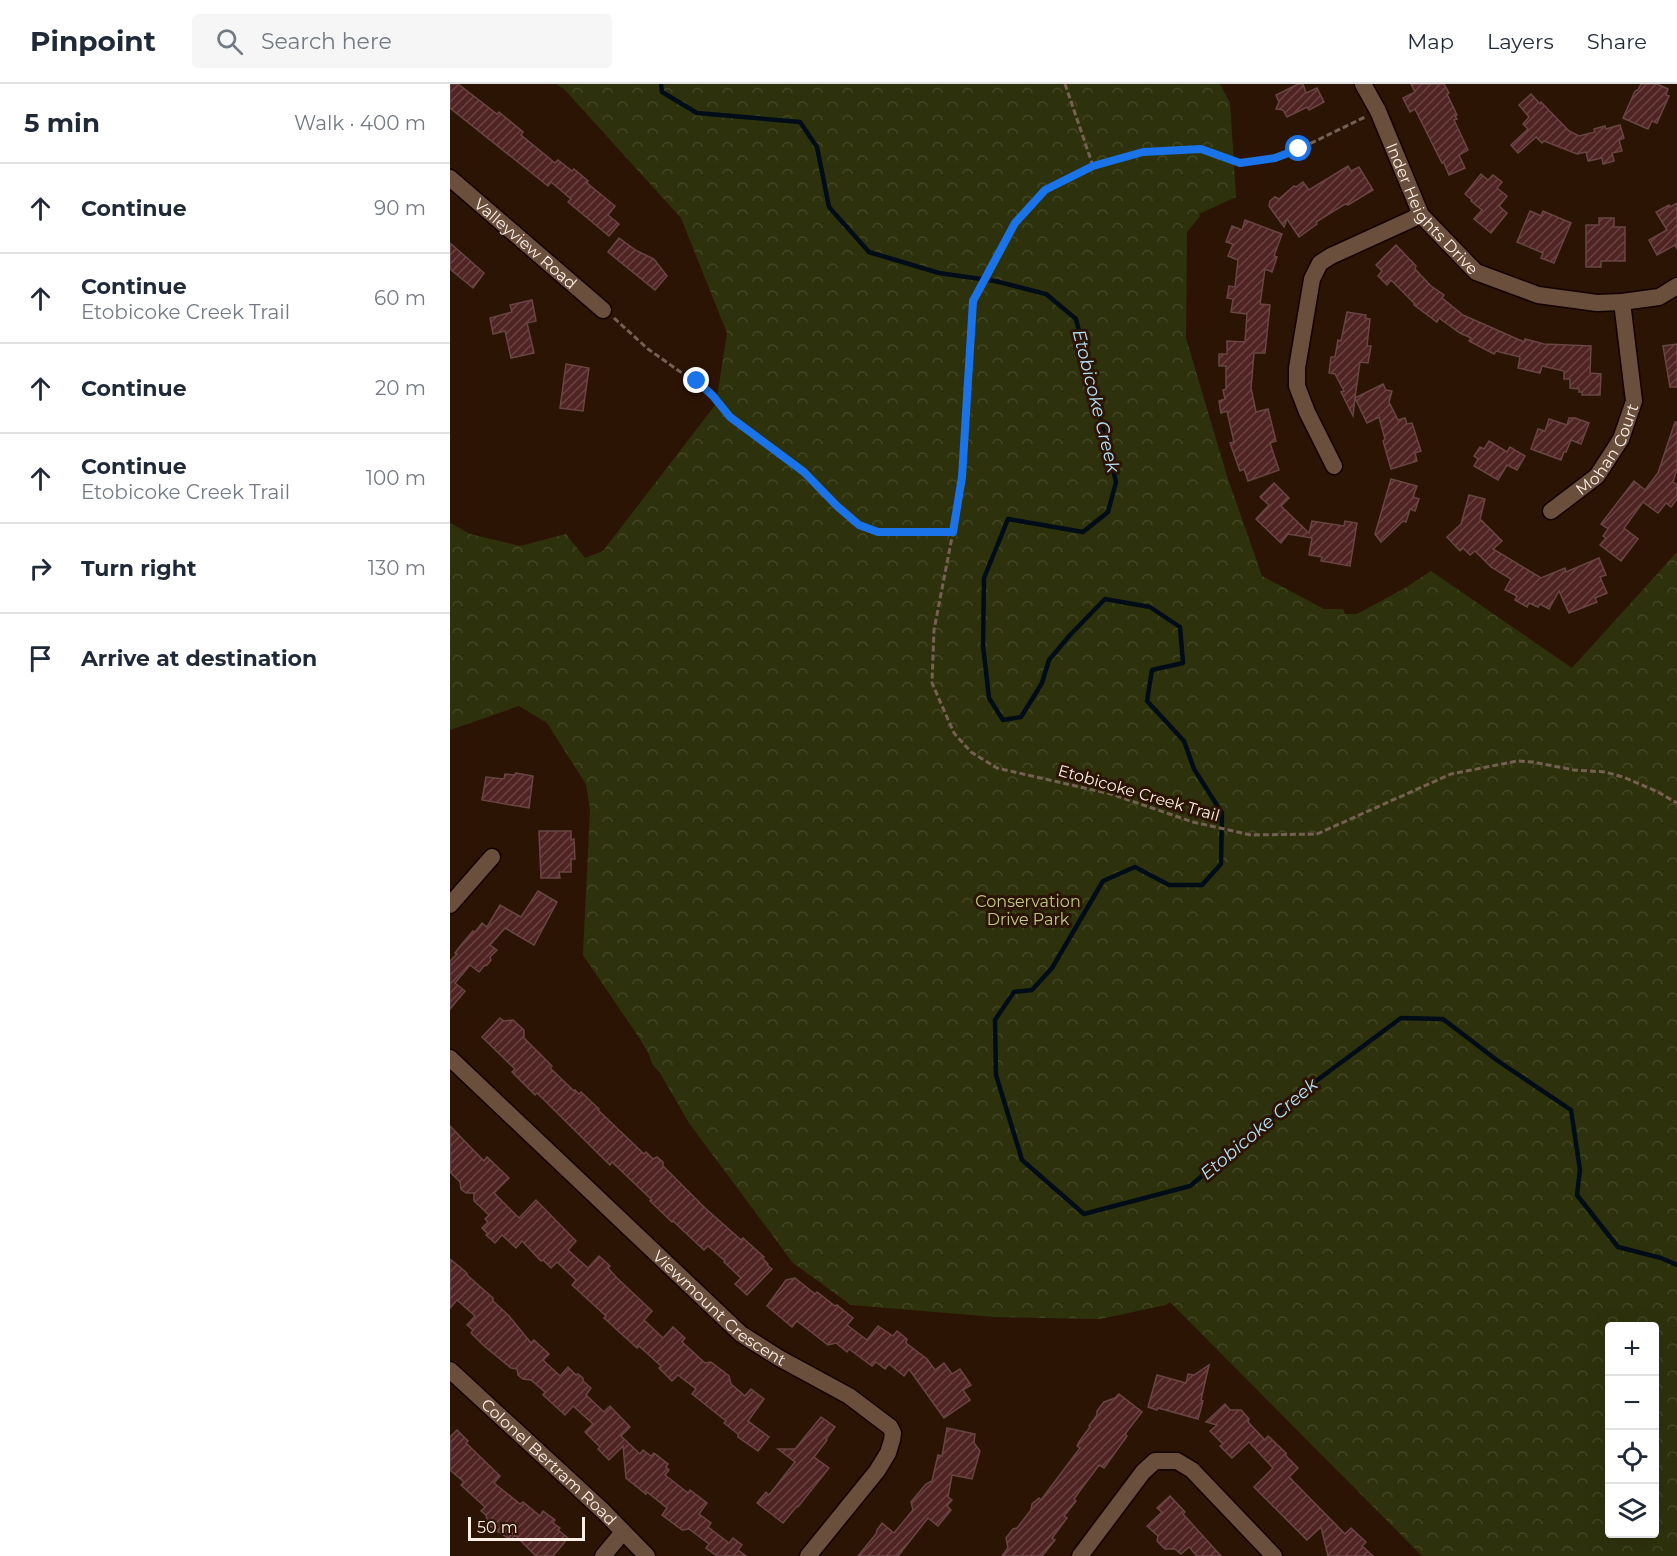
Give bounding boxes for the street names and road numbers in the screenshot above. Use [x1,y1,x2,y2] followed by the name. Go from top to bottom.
[1383,140,1482,278] street label: Inder Heights Drive
[471,194,581,293] street label: Valleyview Road
[1572,401,1642,498] street label: Mohan Court
[1056,761,1222,825] street label: Etobicoke Creek Trail
[649,1246,790,1370] street label: Viewmount Crescent
[478,1394,621,1529] street label: Colonel Bertram Road

